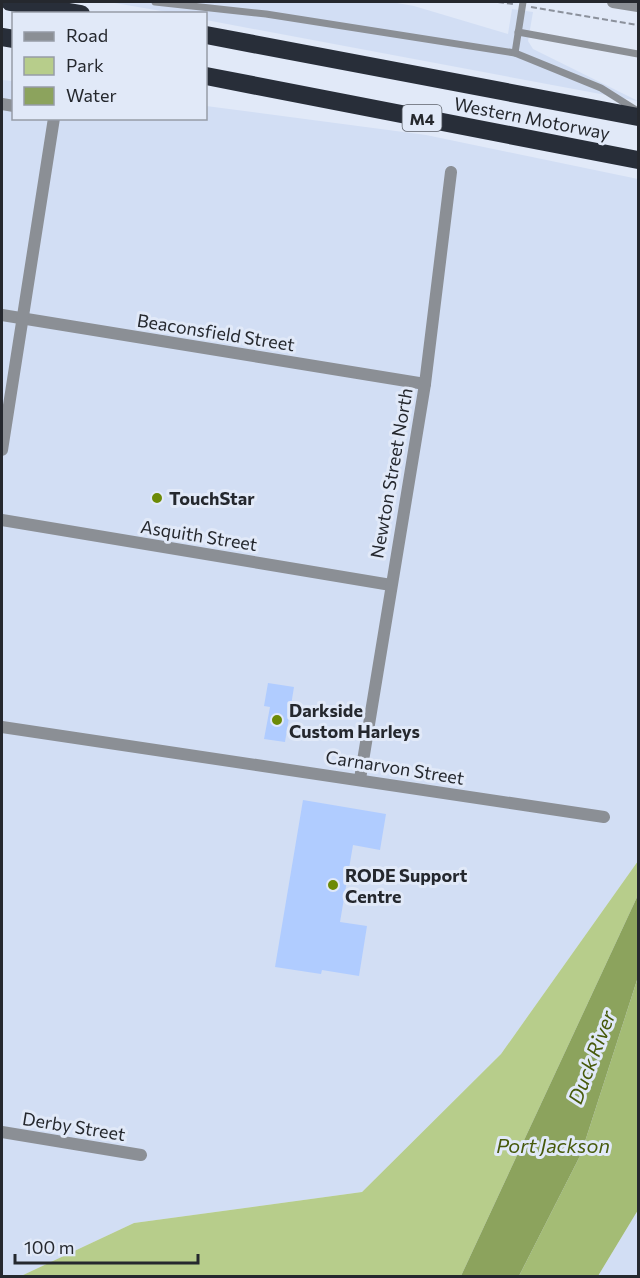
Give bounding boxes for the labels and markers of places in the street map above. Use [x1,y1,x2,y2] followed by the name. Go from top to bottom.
[169,487,255,509] place label: TouchStar
[150,491,164,505] marker: TouchStar
[289,699,420,742] place label: Darkside Custom Harleys
[270,713,284,727] marker: Darkside Custom Harleys
[345,864,468,907] place label: RODE Support Centre
[326,878,340,892] marker: RODE Support Centre

